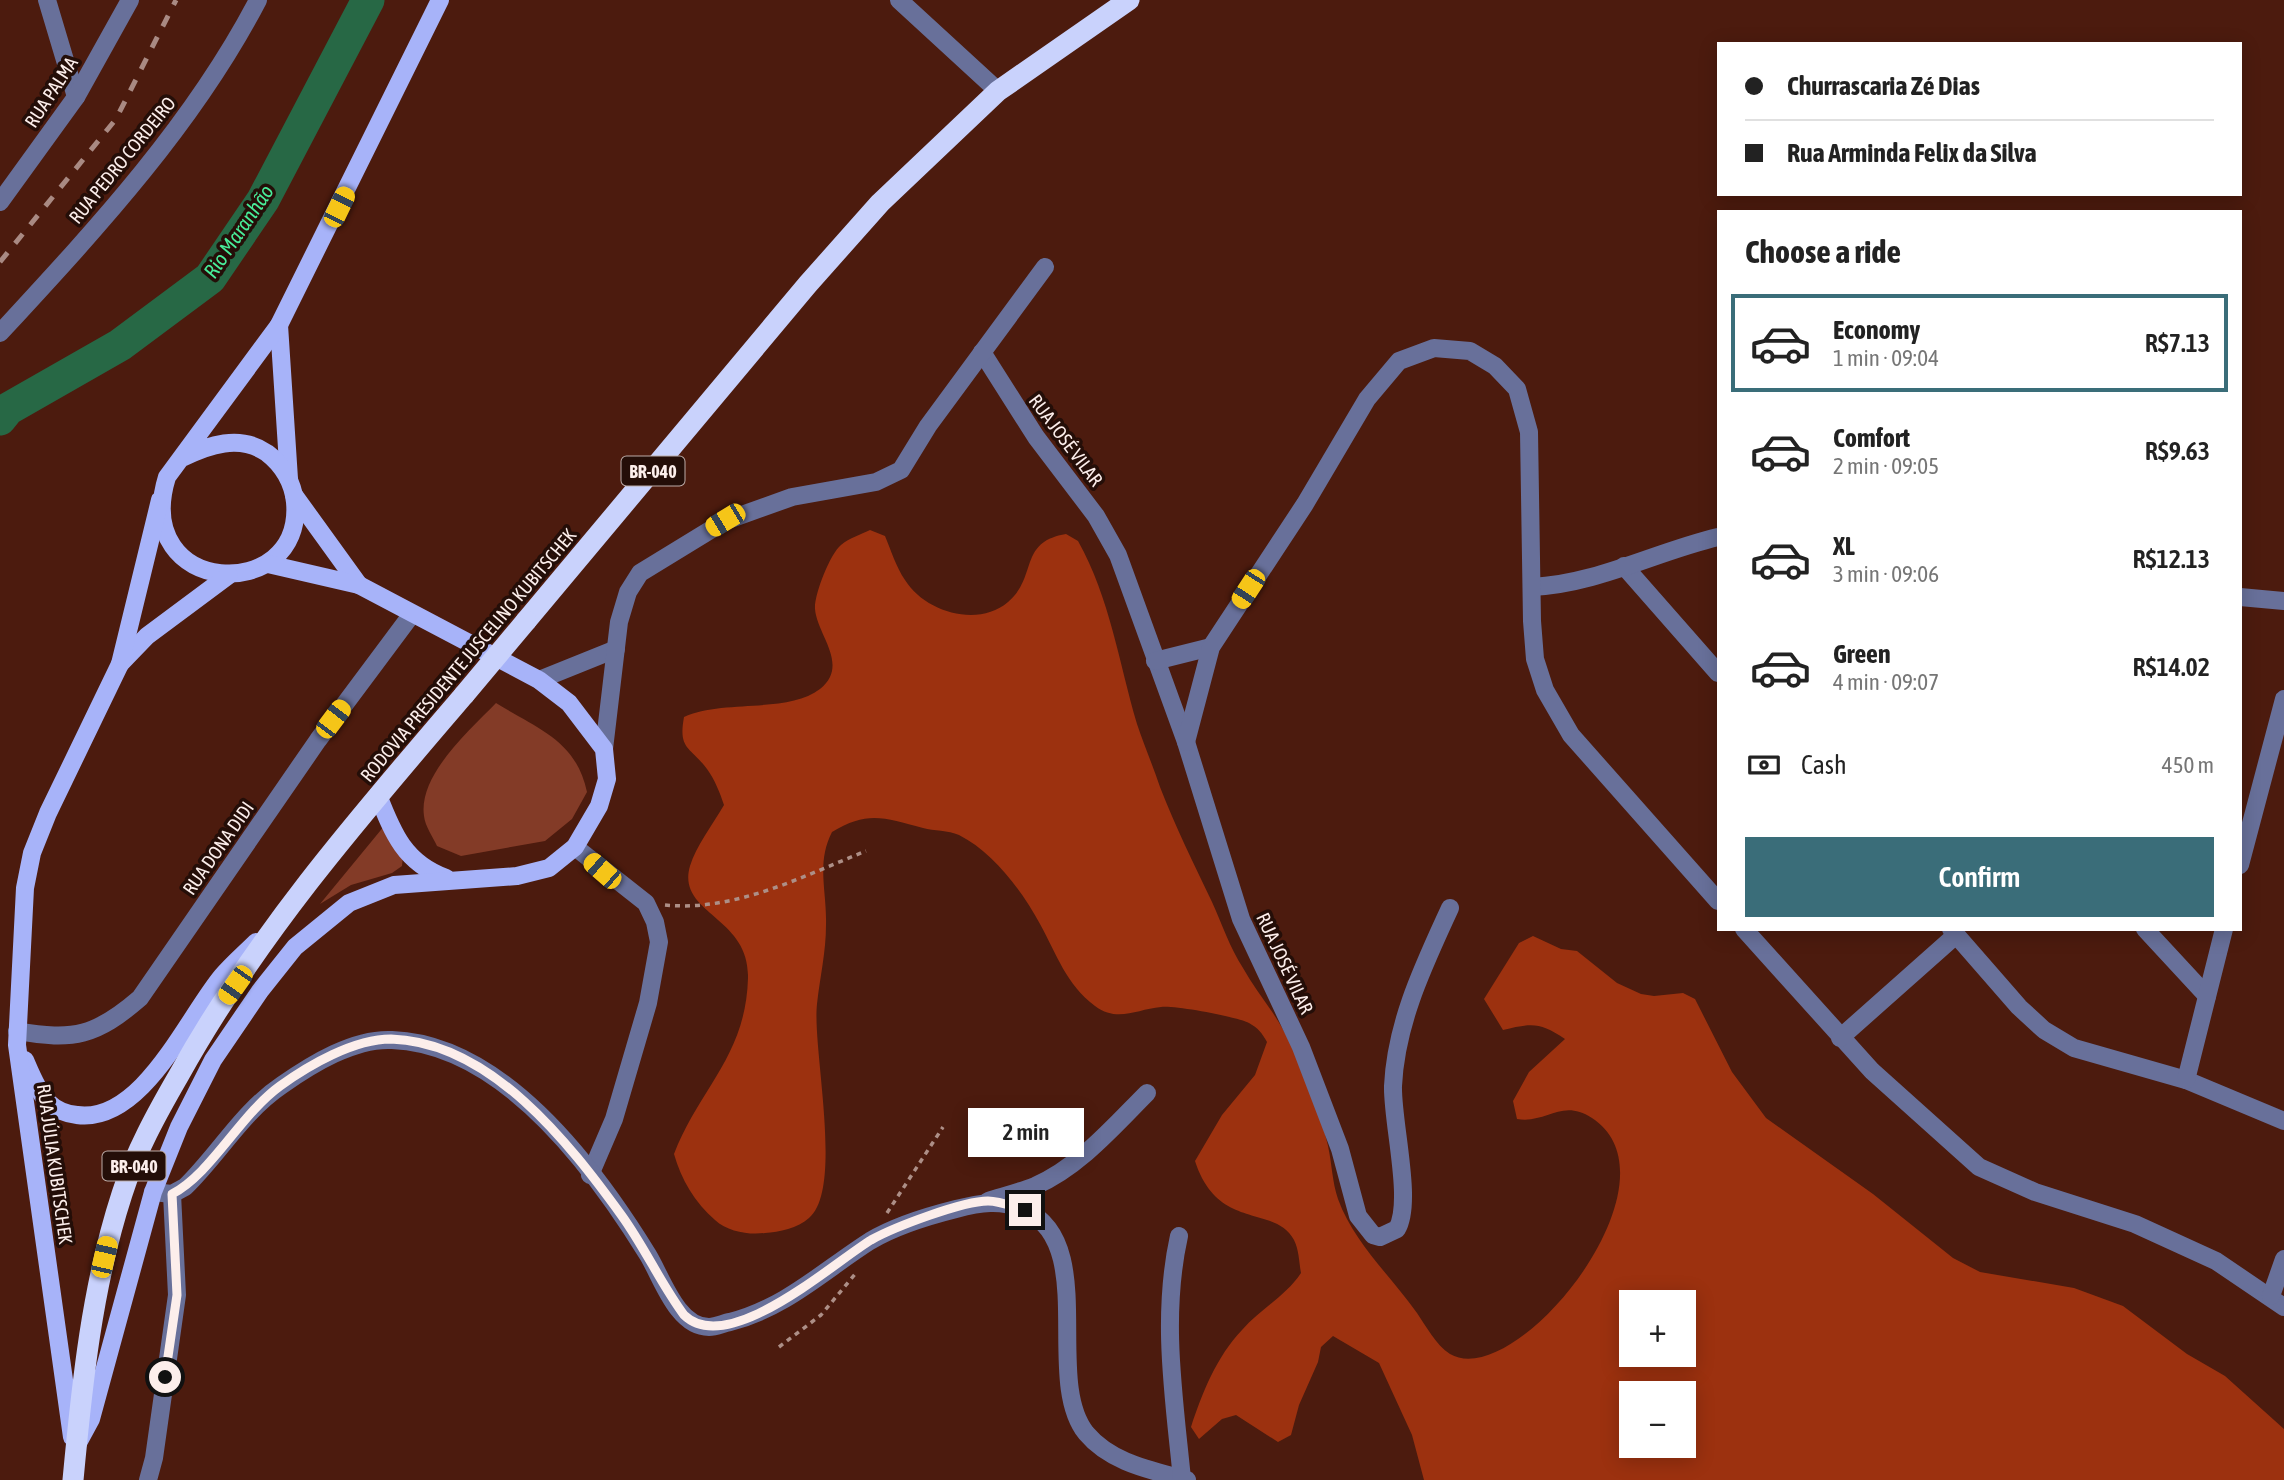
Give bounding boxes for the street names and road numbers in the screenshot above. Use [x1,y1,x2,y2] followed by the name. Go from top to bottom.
[20,52,82,131] street label: RUA PALMA
[64,92,180,228] street label: RUA PEDRO CORDEIRO
[1024,390,1108,490] street label: RUA JOSÉ VILAR
[622,457,684,486] road number: BR-040
[356,524,581,786] street label: RODOVIA PRESIDENTE JUSCELINO KUBITSCHEK
[178,797,258,899] street label: RUA DONA DIDI
[1252,909,1318,1017] street label: RUA JOSÉ VILAR
[33,1082,77,1246] street label: RUA JÚLIA KUBITSCHEK
[102,1152,166,1181] road number: BR-040

